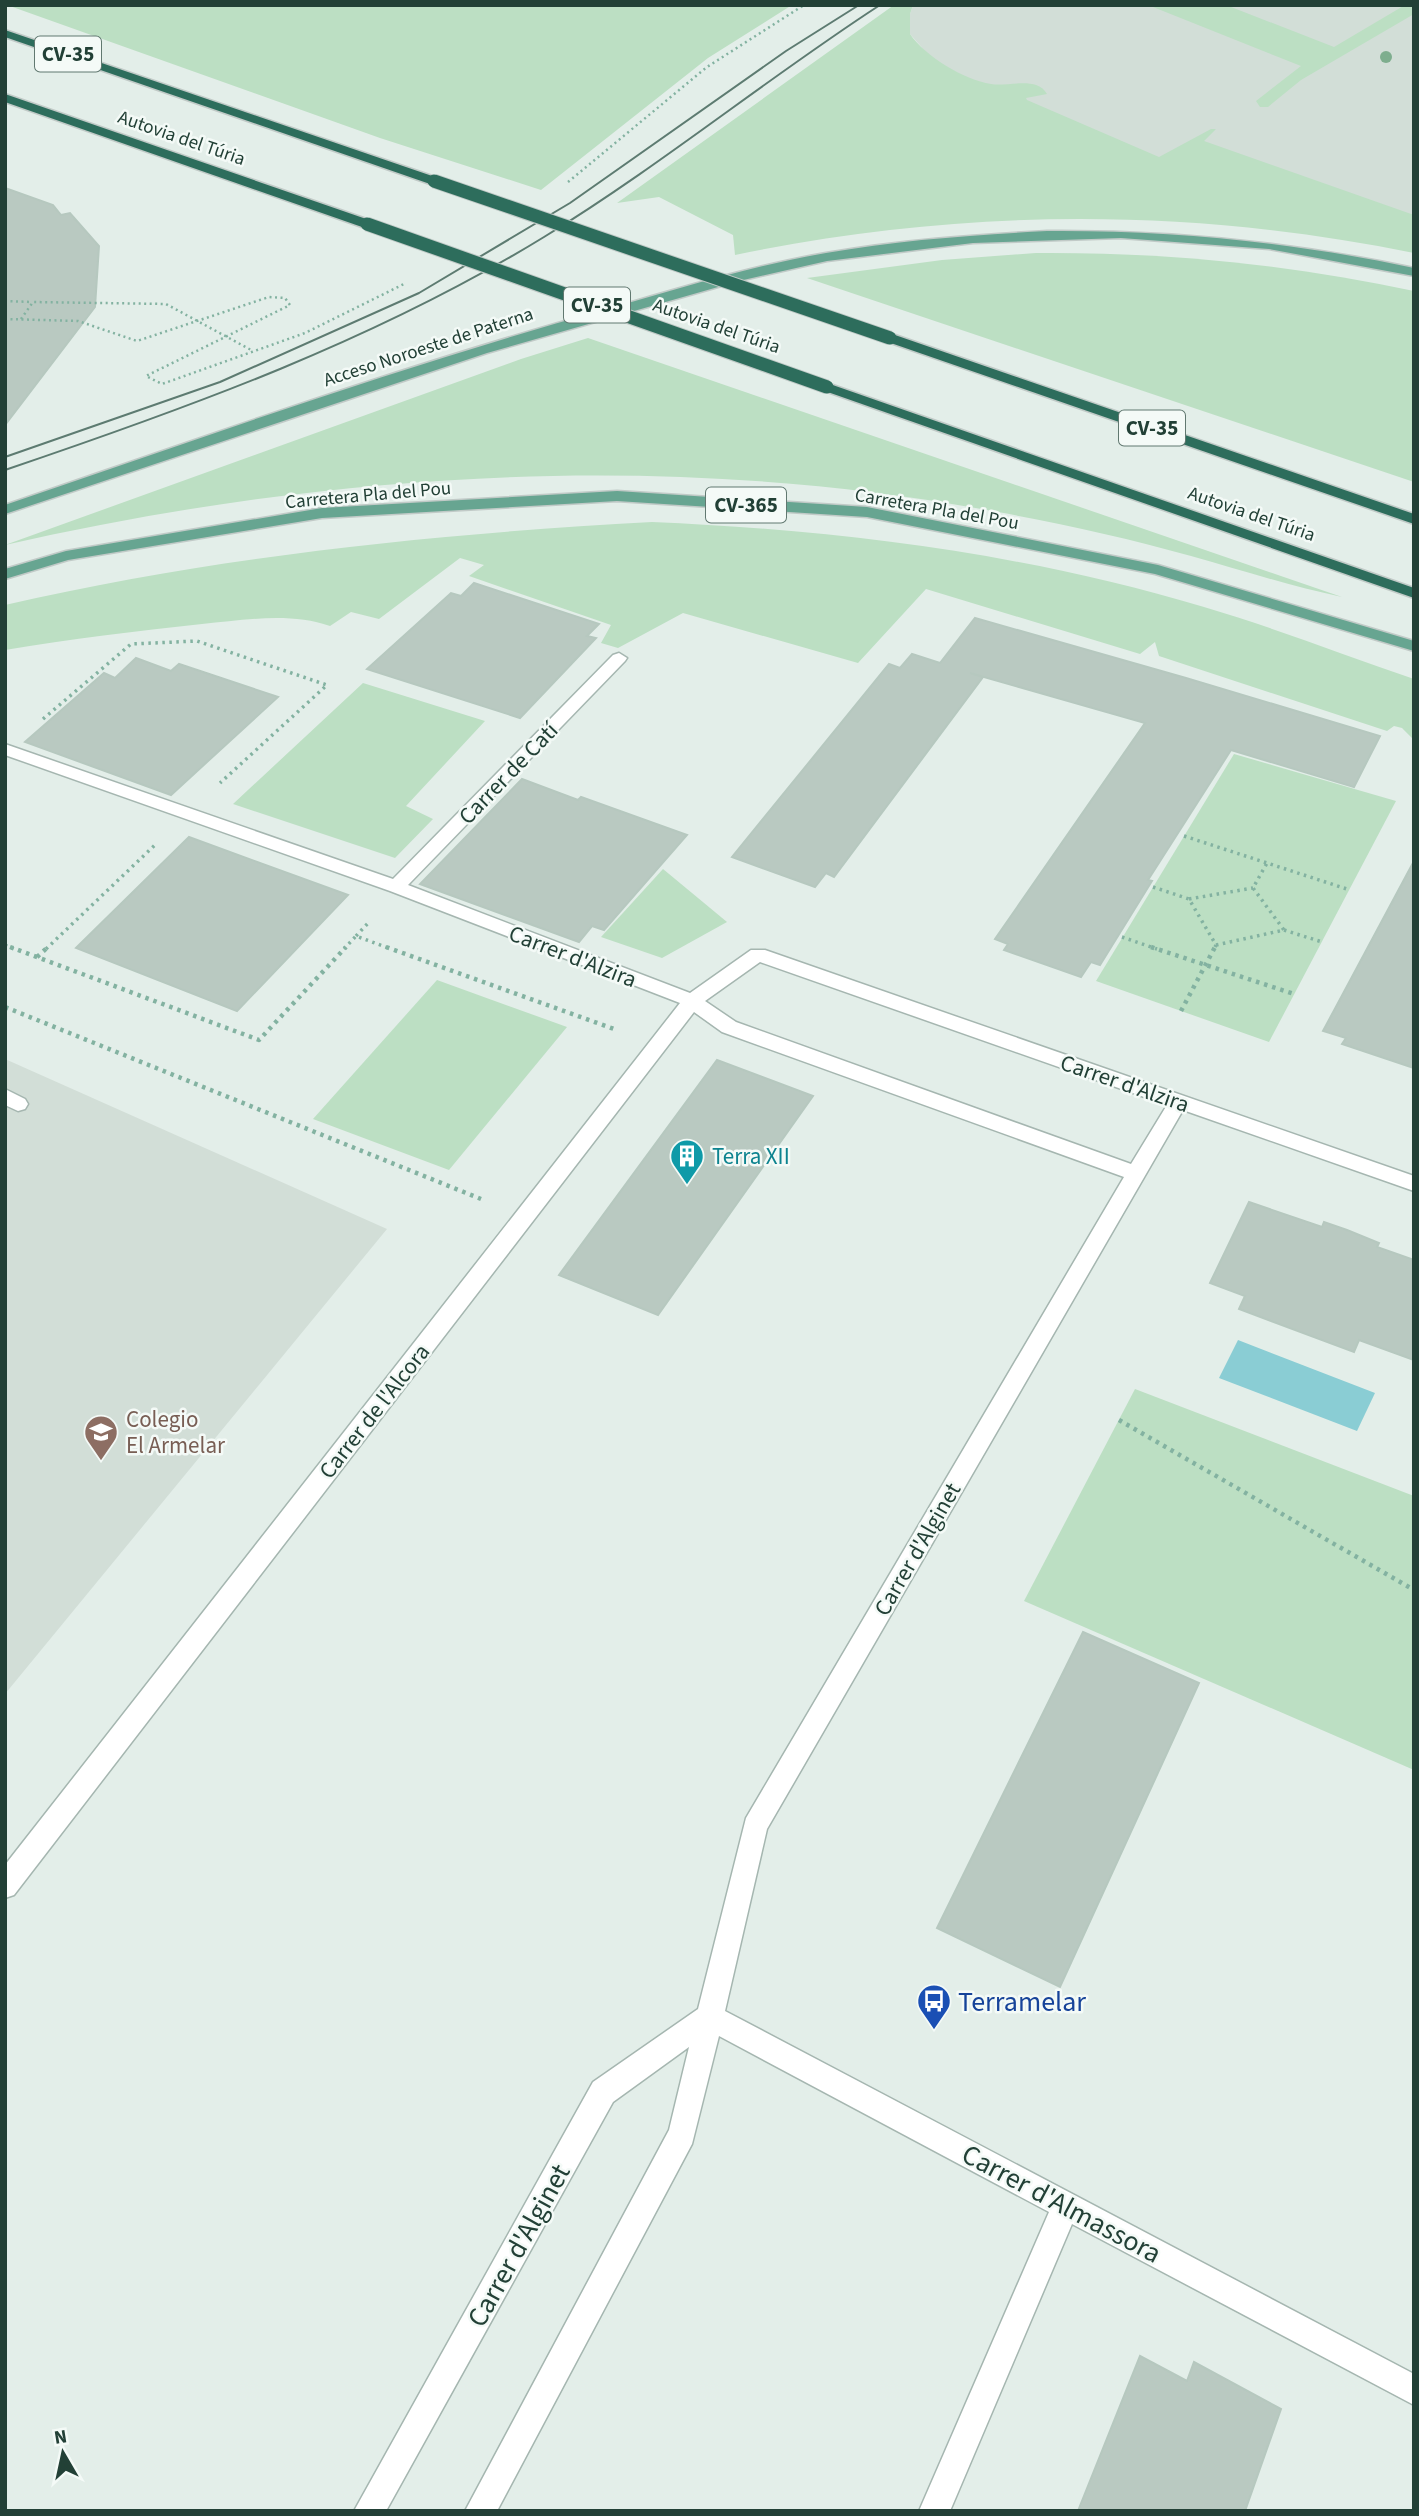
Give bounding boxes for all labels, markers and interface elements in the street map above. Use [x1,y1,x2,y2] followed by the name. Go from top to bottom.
[35,36,101,72] road number: CV-35
[114,104,249,173] street label: Autovia del Túria
[564,288,630,322] road number: CV-35
[649,292,784,361] street label: Autovia del Túria
[320,301,537,394] street label: Acceso Noroeste de Paterna
[1119,410,1185,446] road number: CV-35
[284,475,452,516] street label: Carretera Pla del Pou
[1184,480,1319,549] street label: Autovia del Túria
[853,482,1021,537] street label: Carretera Pla del Pou
[706,488,786,522] road number: CV-365
[451,714,567,832] street label: Carrer de Catí
[504,917,642,996] street label: Carrer d'Alzira
[1056,1046,1194,1121] street label: Carrer d'Alzira
[668,1137,706,1186] building icon: Terra XII
[712,1140,790,1173] place label: Terra XII
[311,1337,438,1486] street label: Carrer de l'Alcora
[126,1403,226,1462] place label: Colegio El Armelar
[82,1413,120,1462] school or university icon: Colegio El Armelar
[866,1476,969,1622] street label: Carrer d'Alginet
[915,1982,953,2031] bus stop icon: Terramelar
[958,1982,1086,2022] place label: Terramelar
[955,2134,1168,2273] street label: Carrer d'Almassora
[457,2156,581,2334] street label: Carrer d'Alginet
[28,2418,98,2488] north arrow
[52,2423,69,2452] text: N

